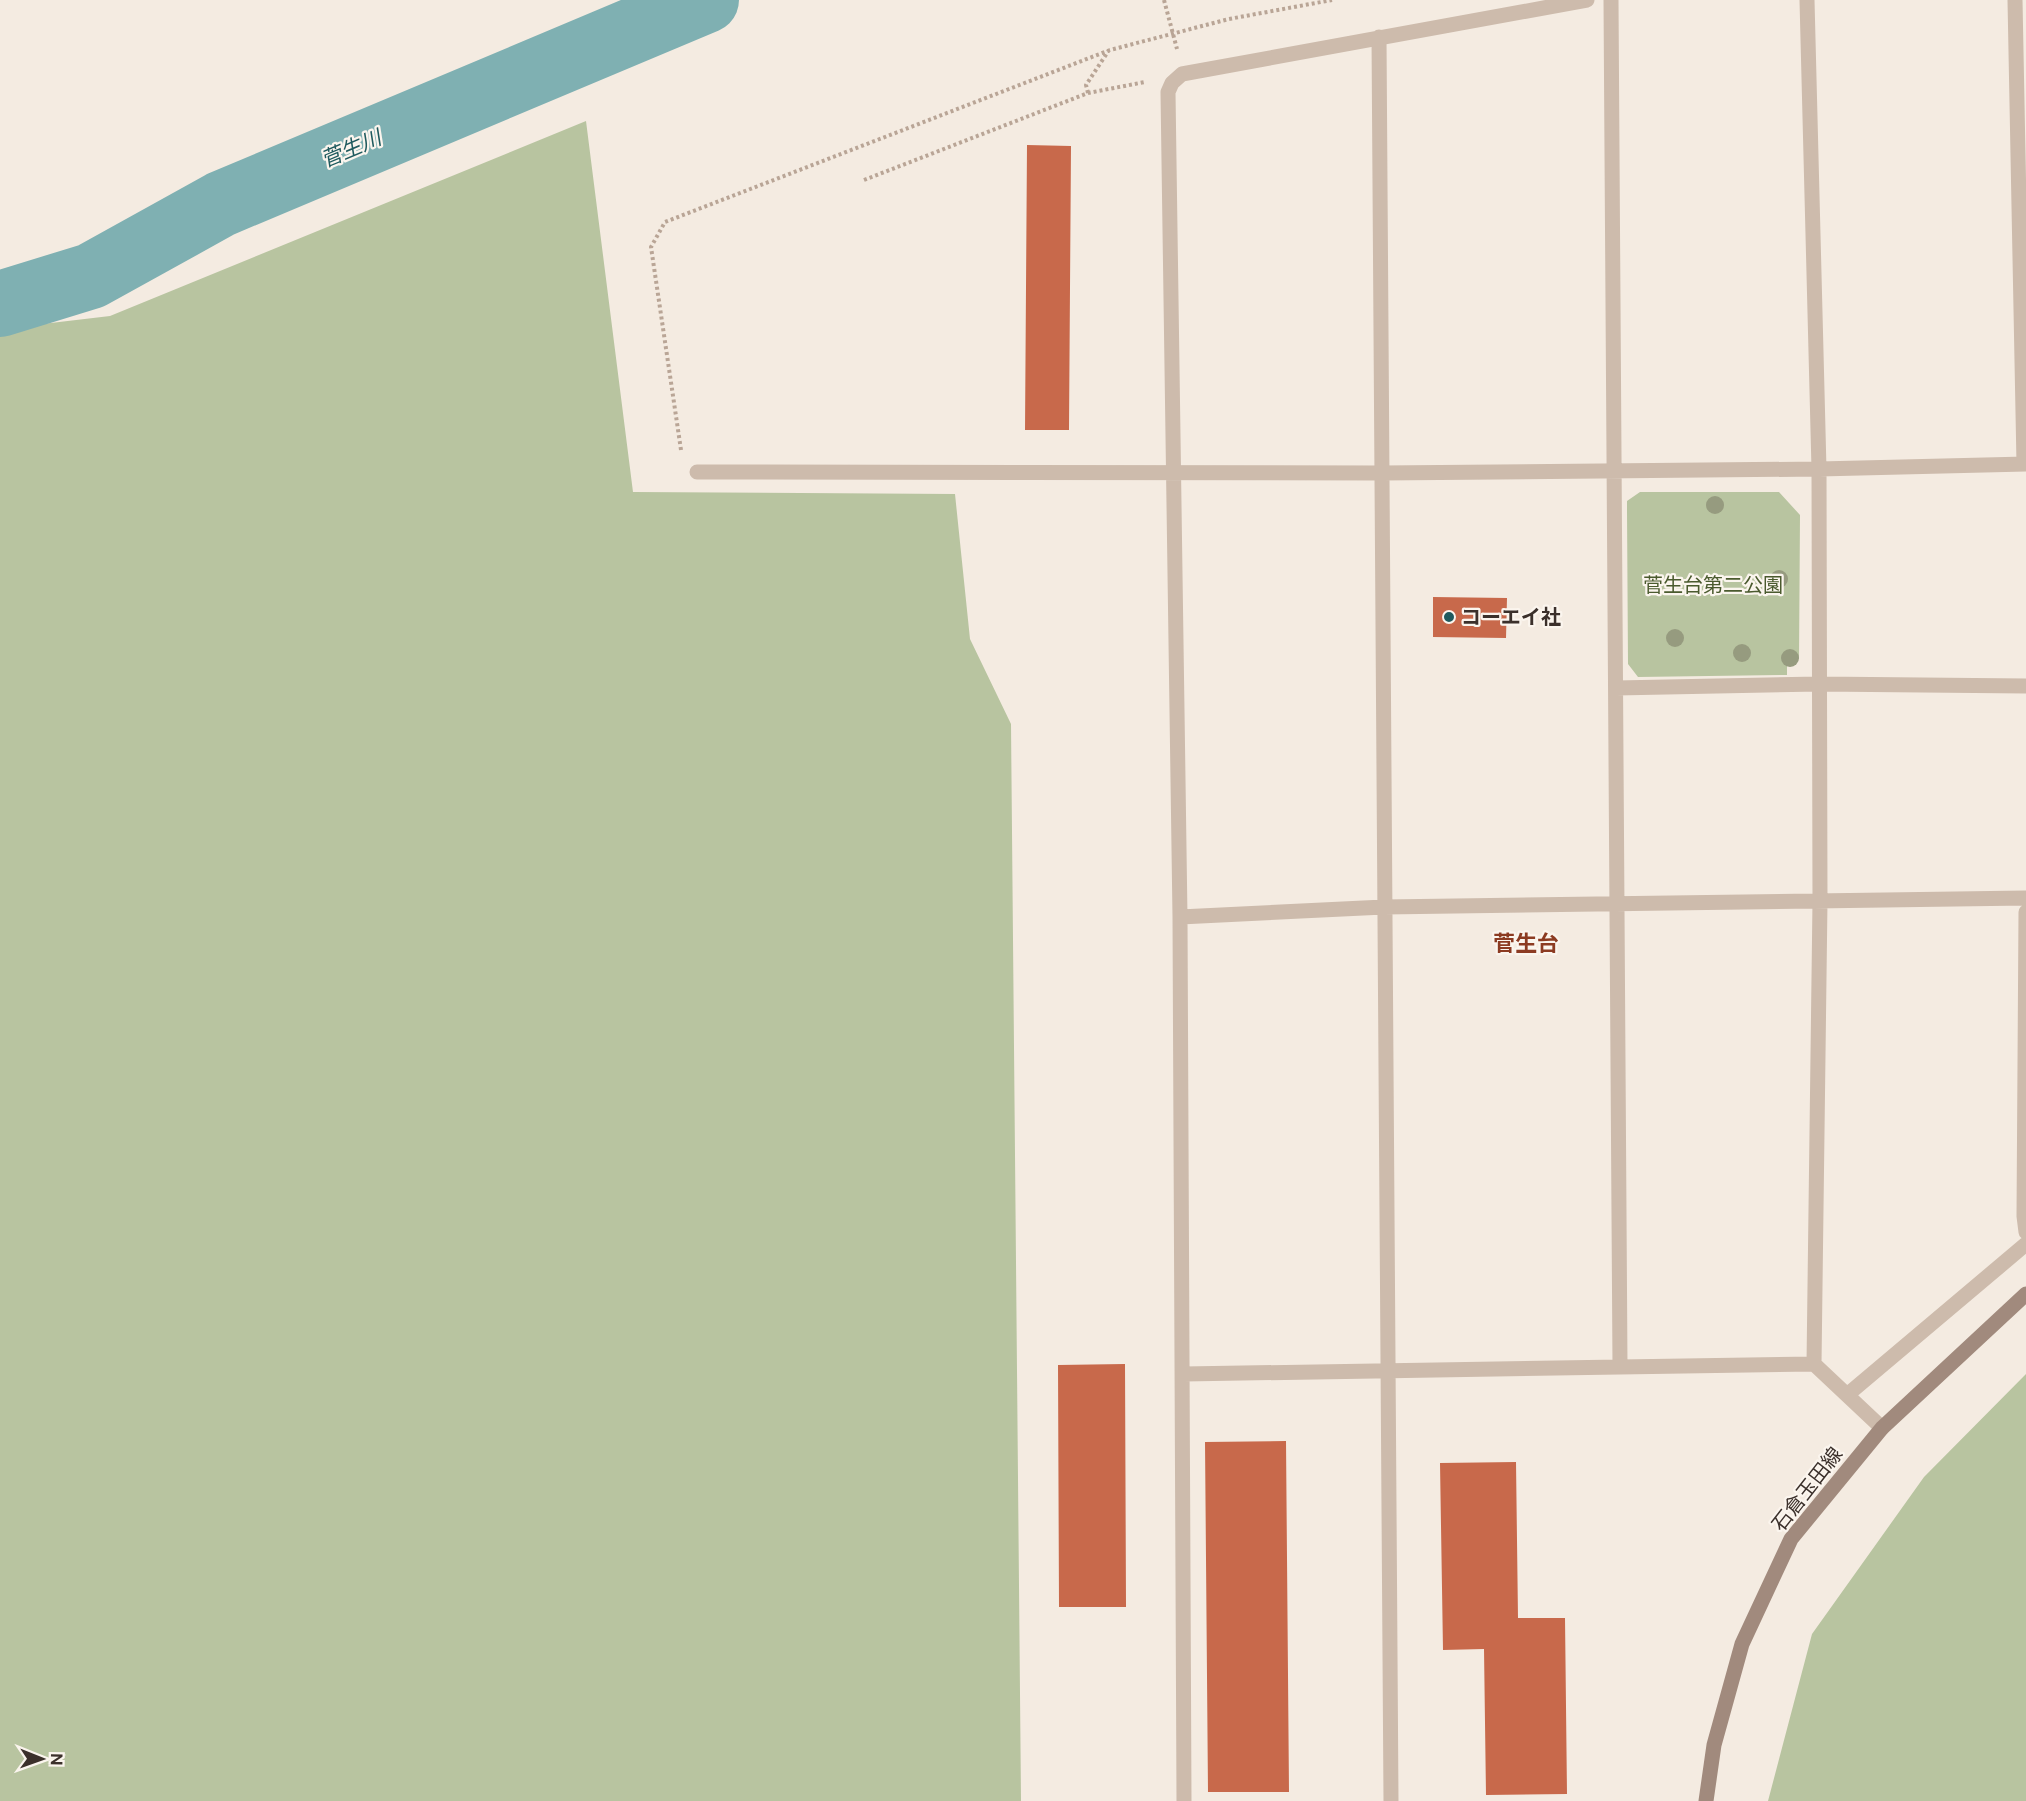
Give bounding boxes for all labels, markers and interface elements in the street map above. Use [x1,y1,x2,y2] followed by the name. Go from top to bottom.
[317,124,387,172] water label: 菅生川
[1643,573,1783,597] park label: 菅生台第二公園
[1461,605,1561,629] place label: コーエイ社
[1442,610,1456,624] marker: コーエイ社
[1493,930,1559,956] district label: 菅生台
[1767,1442,1847,1536] street label: 石倉玉田線
[12,1729,72,1789] north arrow
[47,1753,66,1766] text: N

